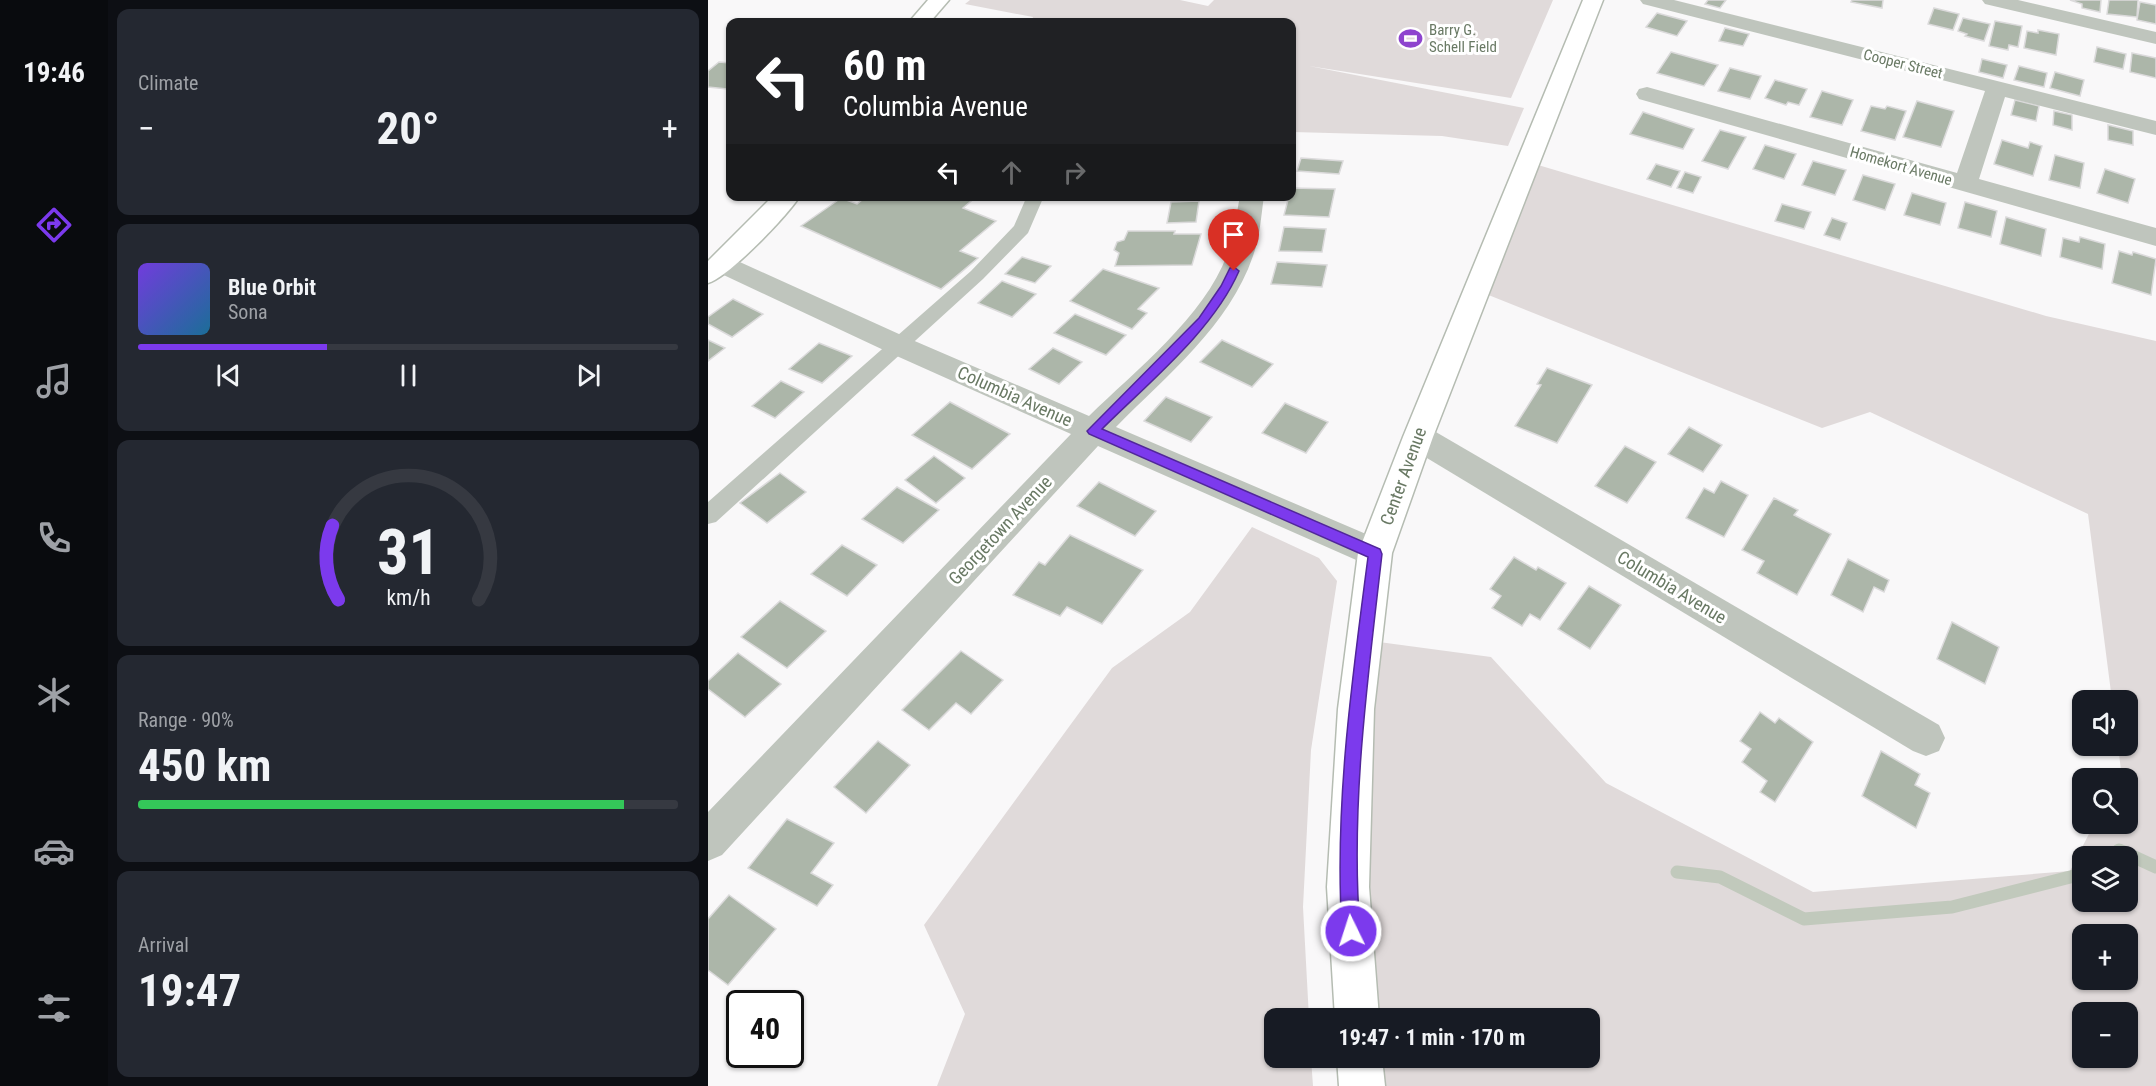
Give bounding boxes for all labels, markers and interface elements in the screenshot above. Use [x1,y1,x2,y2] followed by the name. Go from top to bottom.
[1429,21,1497,56] place label: Barry G. Schell Field
[1398,26,1424,52] sports icon: Barry G. Schell Field
[843,41,926,90] text: 60 m
[744,42,822,120] icon: left
[1861,45,1945,83] street label: Cooper Street
[23,57,85,89] text: 19:46
[138,71,198,95] text: Climate
[843,91,1028,123] text: Columbia Avenue
[377,102,440,155] text: 20°
[138,109,155,148] text: −
[662,109,678,148] text: +
[1848,143,1954,189] street label: Homekort Avenue
[932,156,965,189] icon: left
[995,156,1028,189] icon: ahead
[1058,156,1091,189] icon: right
[33,204,75,246] icon: directions
[1208,209,1259,271] pin
[1217,218,1250,251] icon: arrive
[228,275,316,300] text: Blue Orbit
[228,300,268,324] text: Sona
[212,359,245,392] icon: previous
[392,359,425,392] icon: pause
[572,359,605,392] icon: next
[33,360,75,402] icon: music
[954,361,1076,431] street label: Columbia Avenue
[1376,424,1430,528] street label: Center Avenue
[944,471,1056,589] street label: Georgetown Avenue
[376,516,440,589] text: 31
[33,517,75,559] icon: phone
[1614,546,1730,628] street label: Columbia Avenue
[386,585,430,610] text: km/h
[33,674,75,716] icon: climate
[2072,690,2138,1068] map controls
[2072,690,2138,756] button: sound
[138,708,234,732] text: Range · 90%
[138,739,271,792] text: 450 km
[2072,768,2138,834] button: search
[33,830,75,872] icon: car
[2072,846,2138,912] button: layers
[1319,899,1383,963] position arrow
[2072,924,2138,990] button: +
[138,933,189,957] text: Arrival
[138,964,241,1017] text: 19:47
[33,987,75,1029] icon: filters
[726,990,804,1068] speed limit sign: 40
[2072,1002,2138,1068] button: −
[1339,1025,1525,1050] text: 19:47 · 1 min · 170 m

